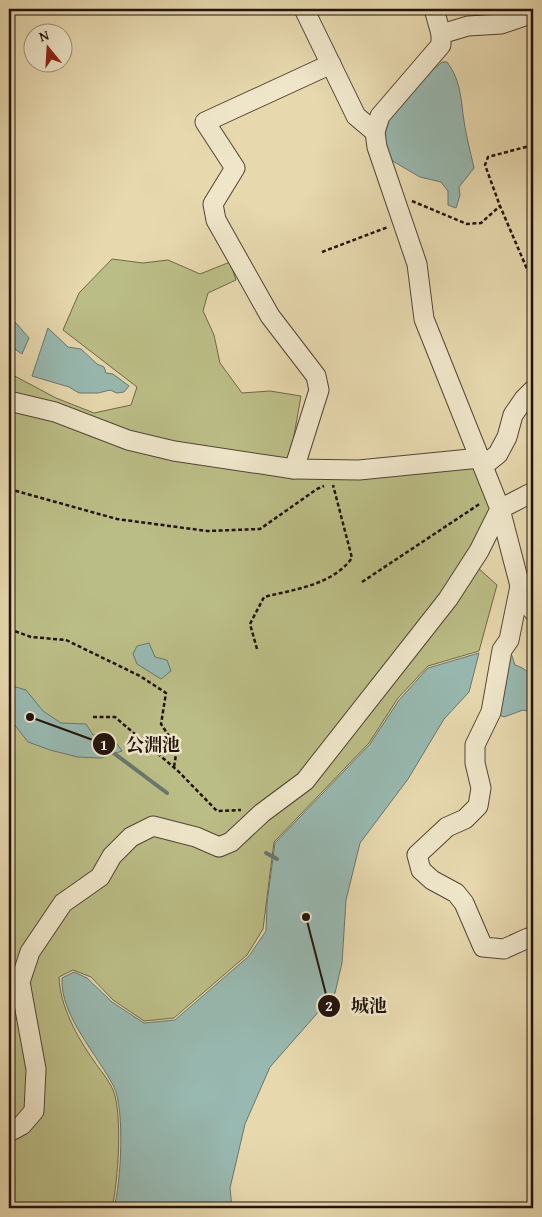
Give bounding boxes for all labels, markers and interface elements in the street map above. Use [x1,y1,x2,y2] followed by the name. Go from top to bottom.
[22,22,72,72] north arrow
[36,24,52,47] text: N
[91,728,190,761] callout: 公淵池
[126,731,180,758] text: 公淵池
[100,734,108,755] text: 1
[316,989,397,1022] callout: 城池
[351,992,387,1019] text: 城池
[325,995,333,1016] text: 2

